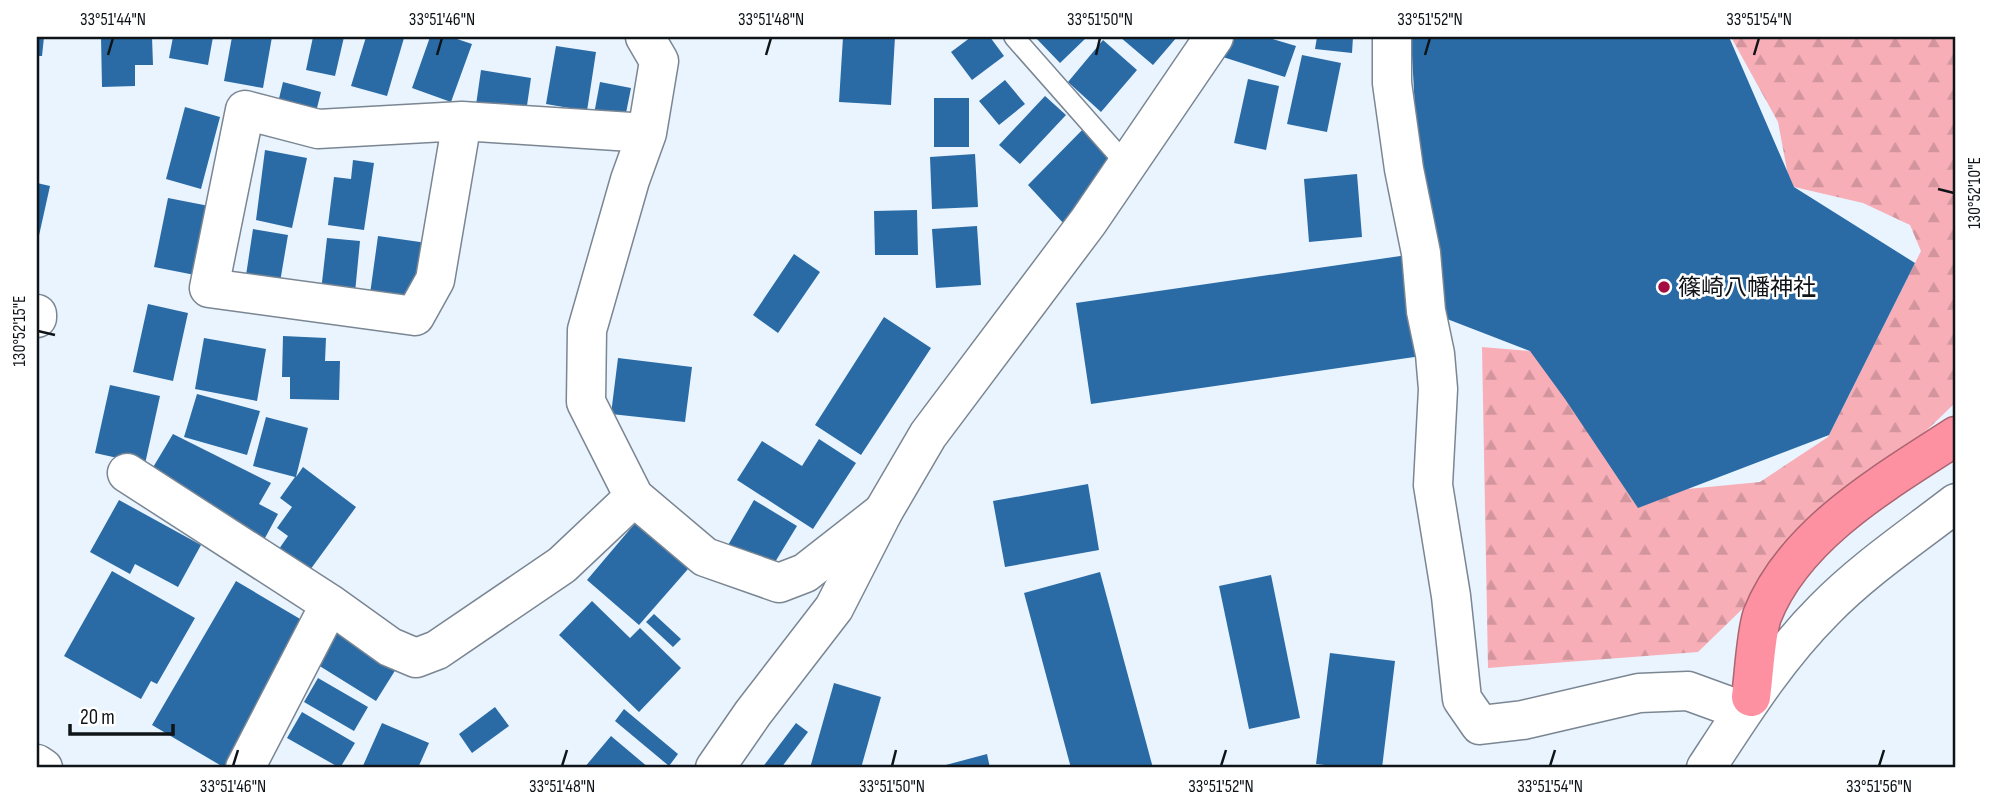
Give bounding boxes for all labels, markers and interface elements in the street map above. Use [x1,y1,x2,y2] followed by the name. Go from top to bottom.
[80,9,146,30] text: 33°51'44"N
[409,9,475,30] text: 33°51'46"N
[738,9,804,30] text: 33°51'48"N
[1067,9,1133,30] text: 33°51'50"N
[1397,9,1463,30] text: 33°51'52"N
[1726,9,1792,30] text: 33°51'54"N
[1964,157,1985,229] text: 130°52'10"E
[1678,274,1816,302] place label: 篠崎八幡神社
[1656,279,1672,295] marker: 篠崎八幡神社
[9,296,30,366] text: 130°52'15"E
[70,693,173,737] scale bar
[80,705,115,730] text: 20 m
[200,776,266,797] text: 33°51'46"N
[529,776,595,797] text: 33°51'48"N
[859,776,925,797] text: 33°51'50"N
[1188,776,1254,797] text: 33°51'52"N
[1517,776,1583,797] text: 33°51'54"N
[1846,776,1912,797] text: 33°51'56"N

